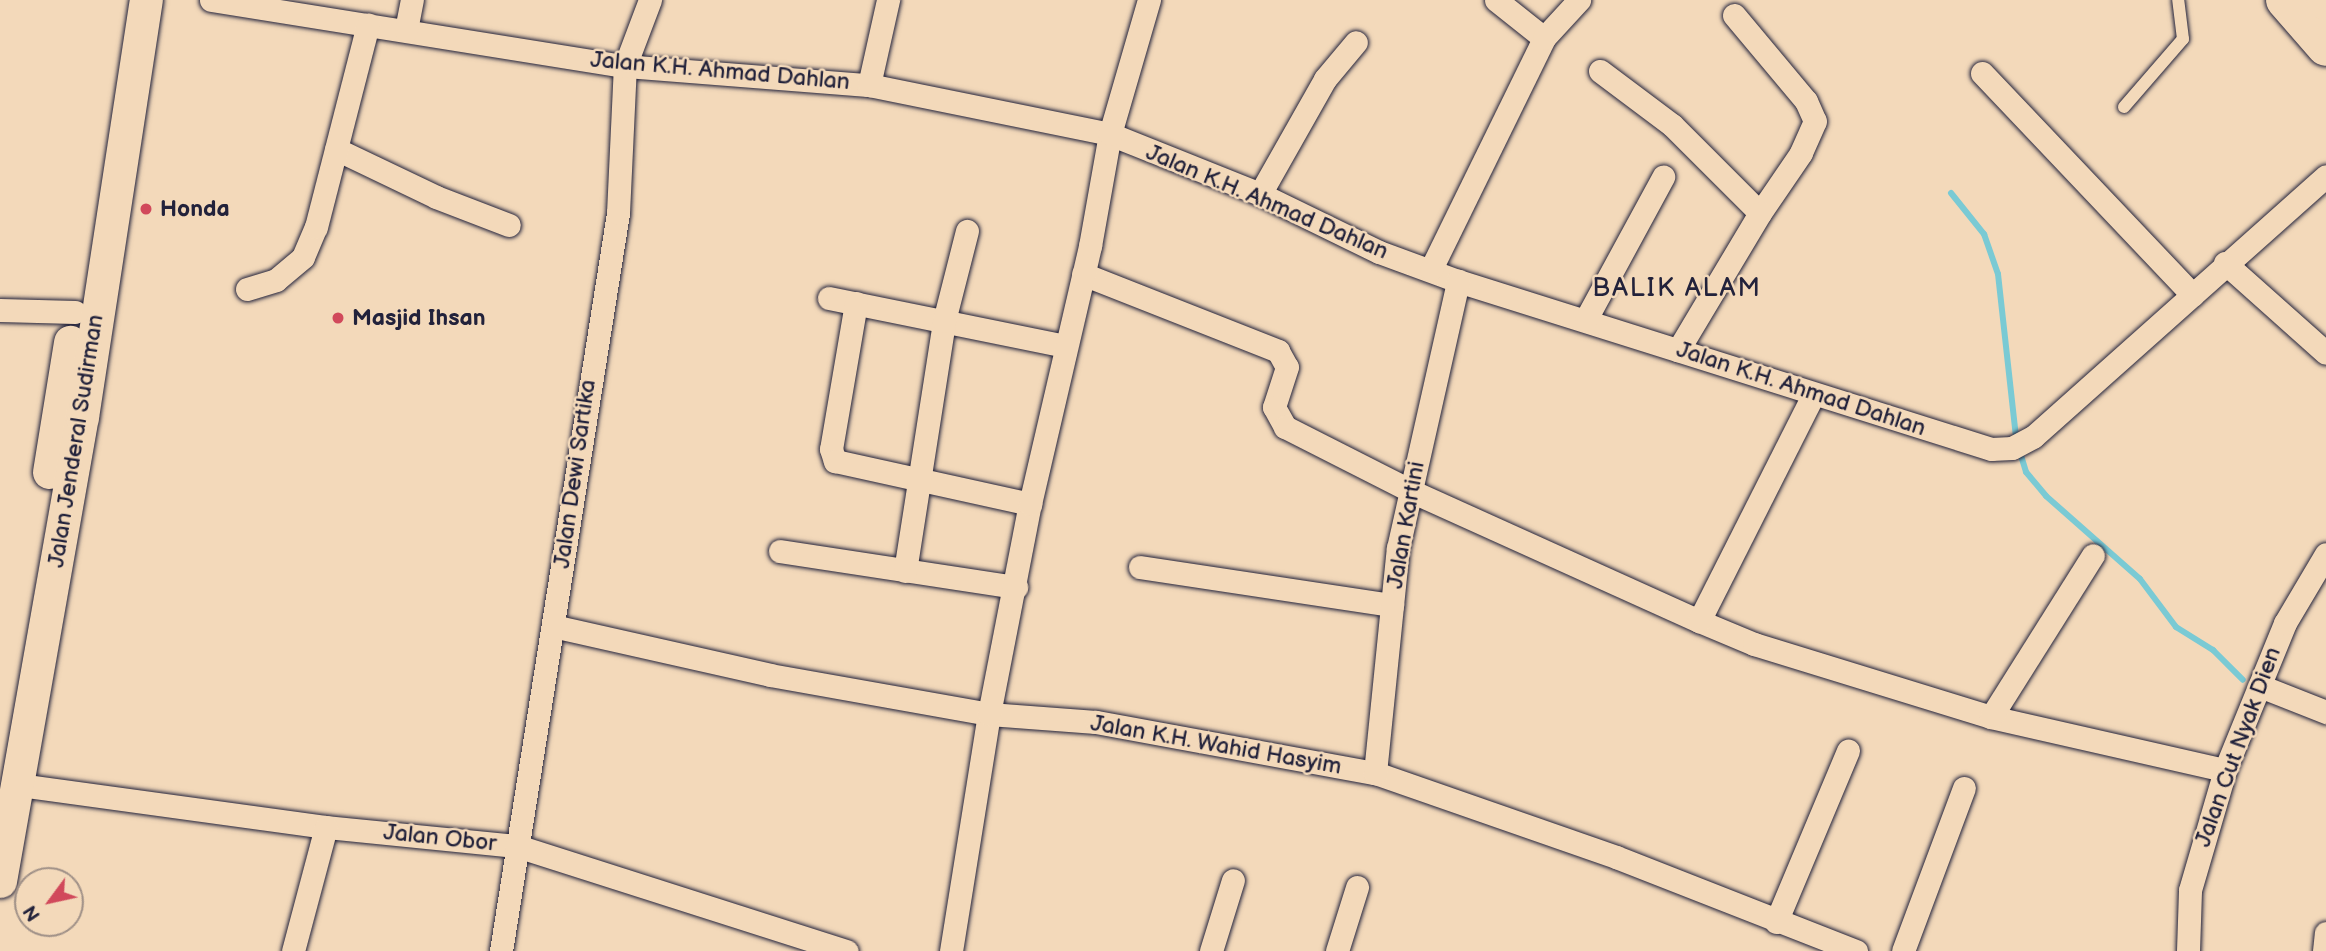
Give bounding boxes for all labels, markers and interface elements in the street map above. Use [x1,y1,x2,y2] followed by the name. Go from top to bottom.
[589,46,851,96] street label: Jalan K.H. Ahmad Dahlan
[1142,138,1392,266] street label: Jalan K.H. Ahmad Dahlan
[160,195,230,223] place label: Honda
[138,201,154,217] marker: Honda
[1593,273,1761,305] district label: BALIK ALAM
[352,304,486,332] place label: Masjid Ihsan
[330,310,346,326] marker: Masjid Ihsan
[42,312,110,570] street label: Jalan Jenderal Sudirman
[1673,336,1929,442] street label: Jalan K.H. Ahmad Dahlan
[548,378,602,570] street label: Jalan Dewi Sartika
[1381,459,1431,591] street label: Jalan Kartini
[2189,643,2287,851] street label: Jalan Cut Nyak Dien
[1088,709,1344,781] street label: Jalan K.H. Wahid Hasyim
[382,818,498,858] street label: Jalan Obor
[14,867,84,937] north arrow
[19,900,46,925] text: N

